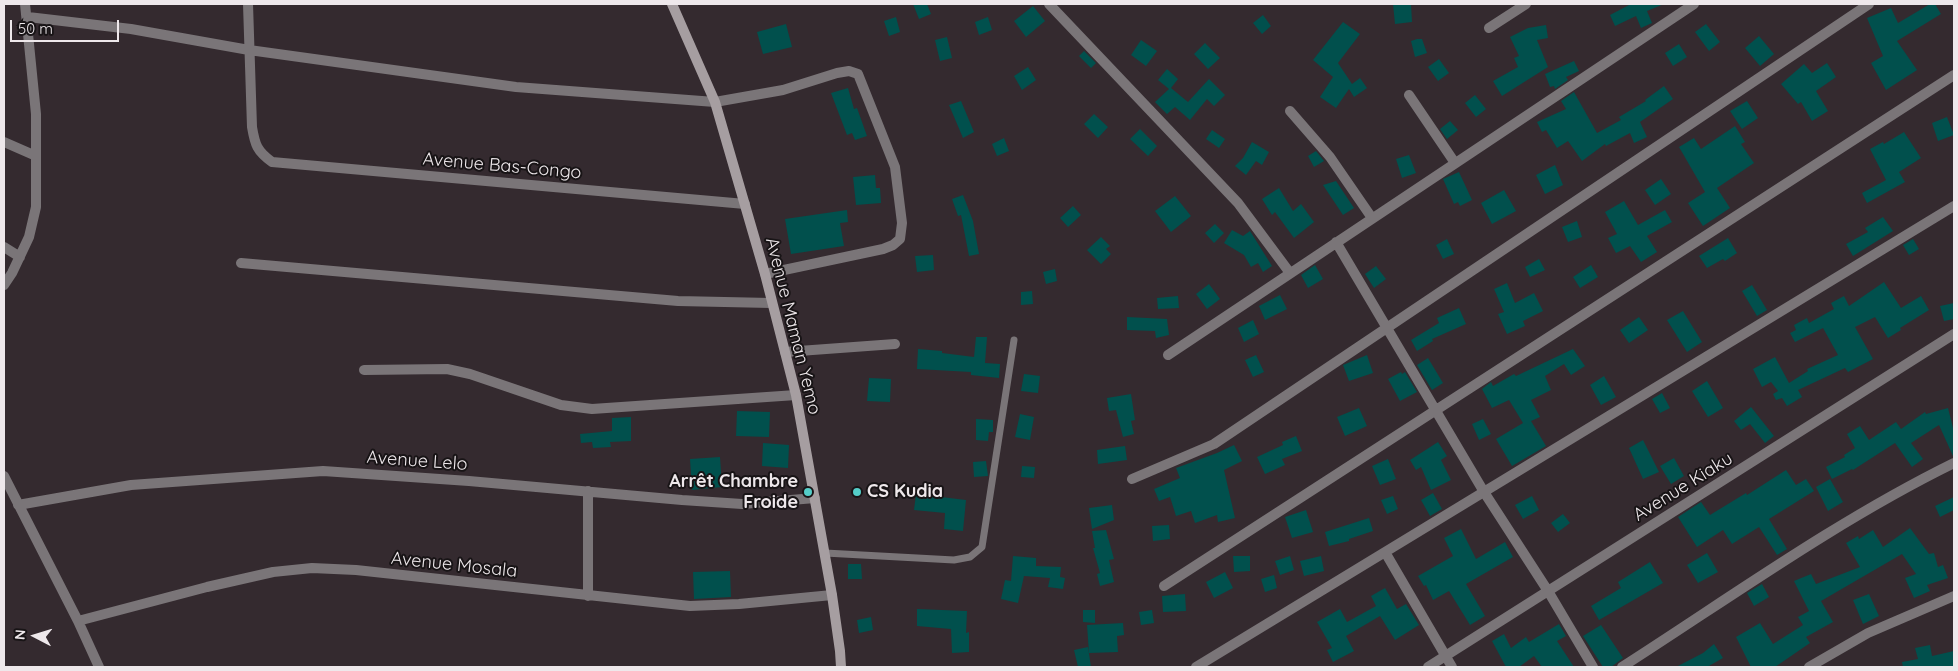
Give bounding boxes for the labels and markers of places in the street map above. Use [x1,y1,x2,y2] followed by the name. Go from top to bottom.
[669,471,798,514] place label: Arrêt Chambre Froide
[867,481,943,503] place label: CS Kudia
[802,486,814,498] marker: Arrêt Chambre Froide
[851,486,863,498] marker: CS Kudia

